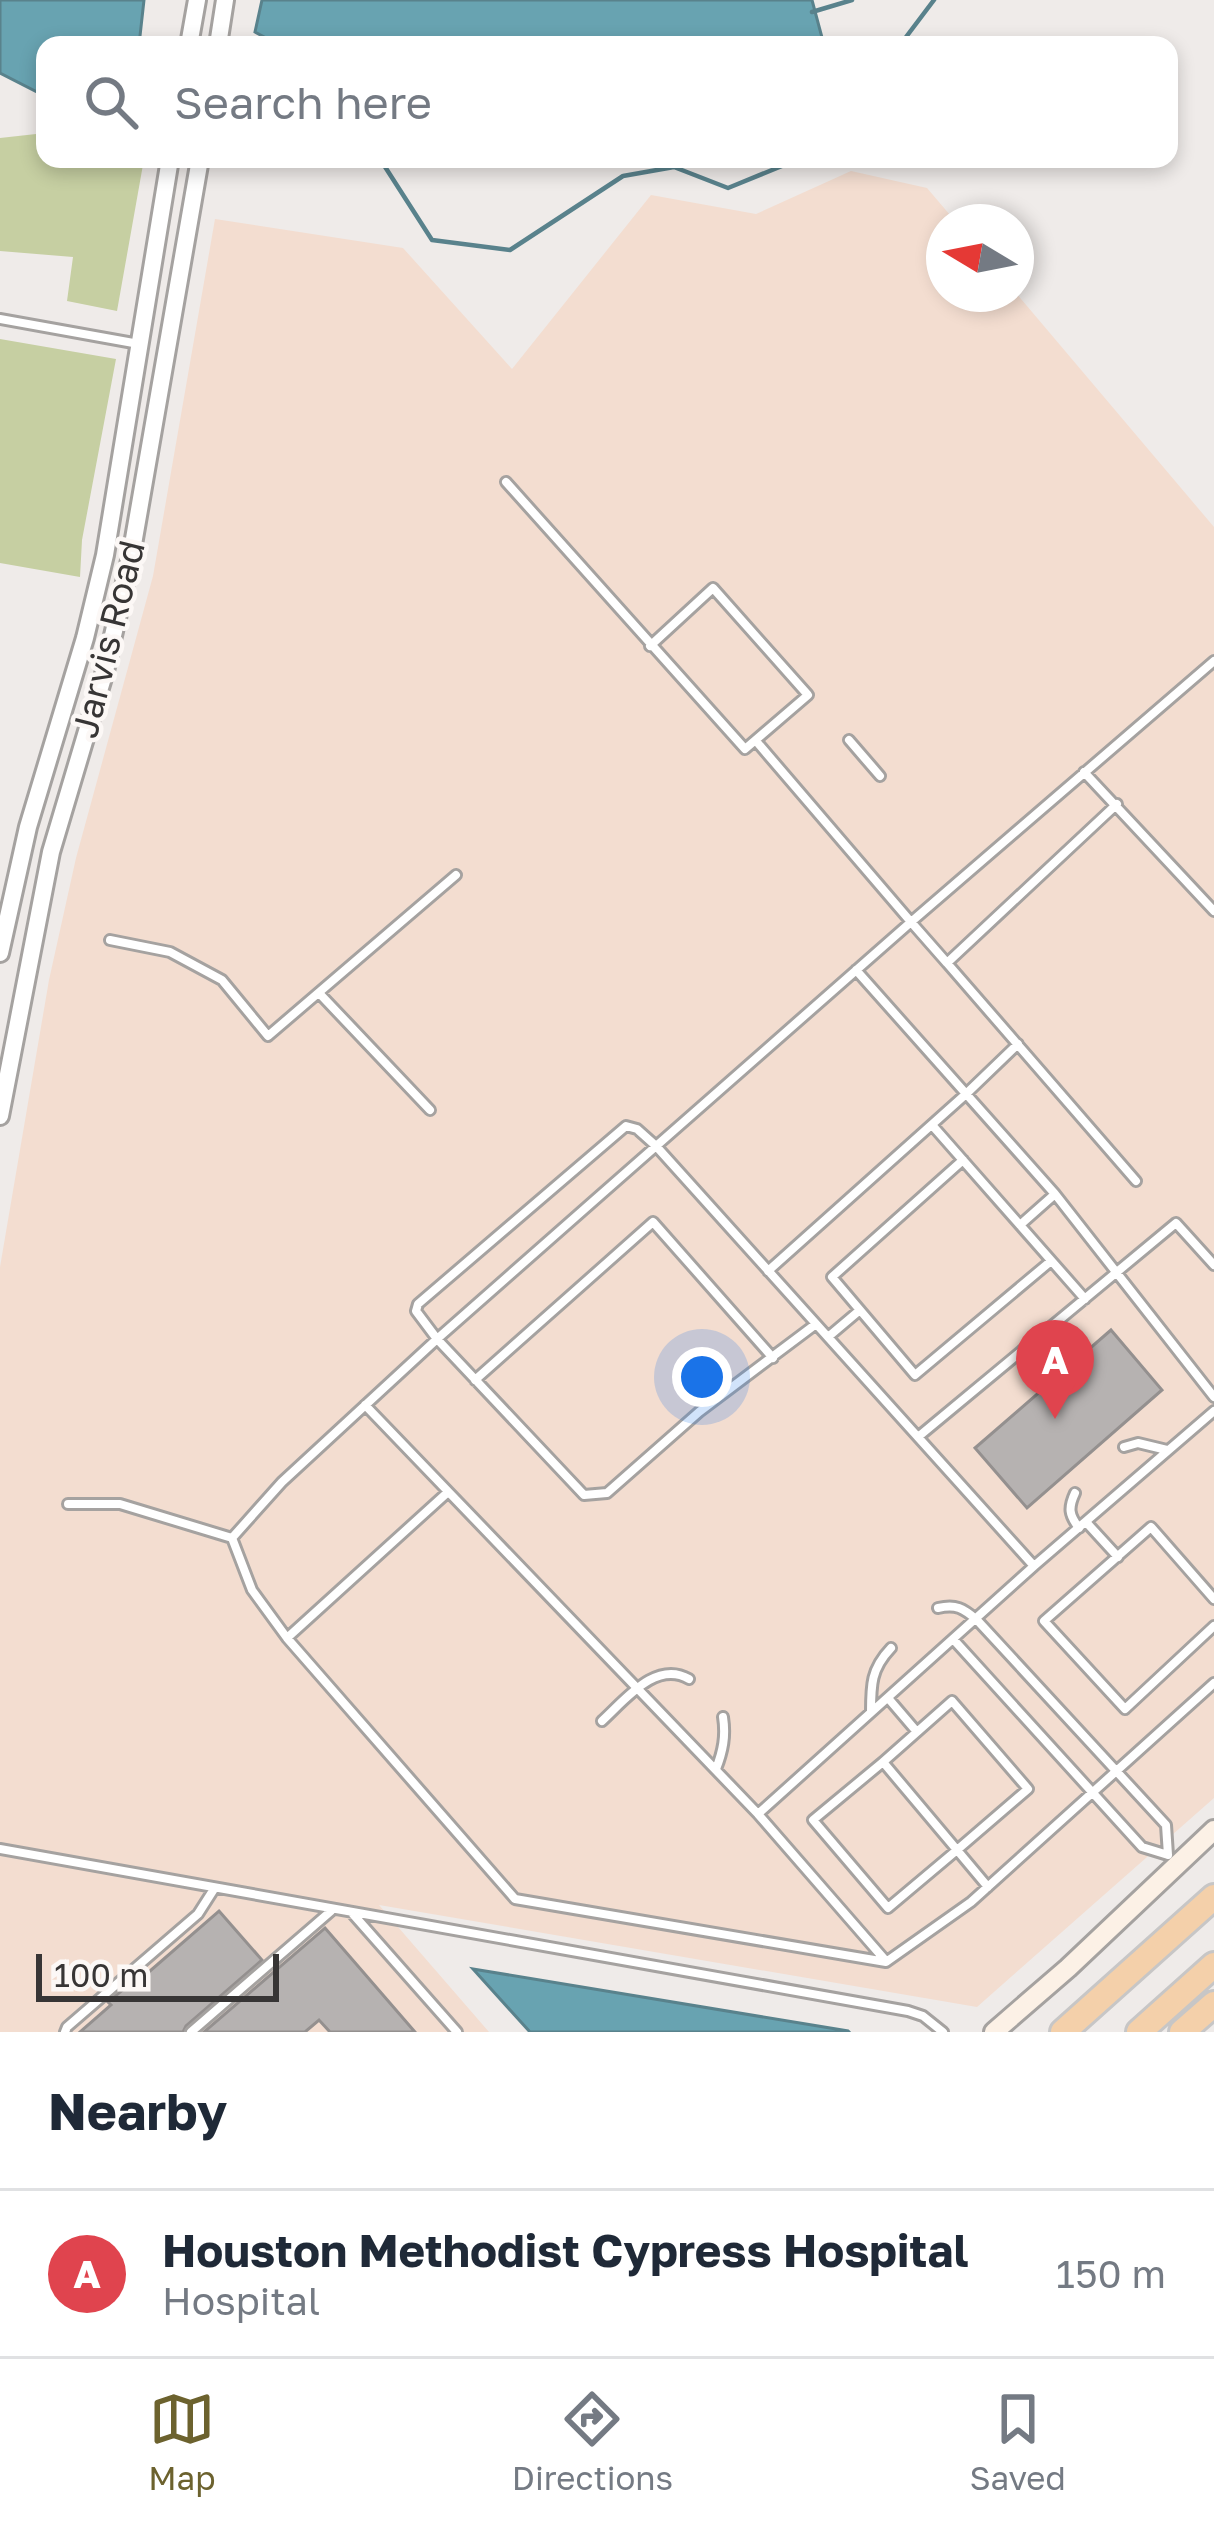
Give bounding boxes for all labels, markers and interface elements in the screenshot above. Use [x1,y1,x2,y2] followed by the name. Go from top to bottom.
[36,36,1178,168] search box
[78,69,144,135] icon: search
[174,75,432,129] text: Search here
[926,204,1034,312] north arrow
[62,536,153,742] street label: Jarvis Road
[1016,1320,1094,1419] pin: A
[672,1347,732,1407] your location
[36,1948,279,2001] scale bar
[54,1955,148,1994] text: 100 m
[48,2080,227,2141] text: Nearby
[162,2223,969,2277] text: Houston Methodist Cypress Hospital
[73,2250,101,2297] text: A
[1056,2250,1166,2297] text: 150 m
[162,2277,320,2324] text: Hospital
[148,2386,216,2497] tab: Map
[512,2386,673,2497] tab: Directions
[969,2386,1066,2497] tab: Saved

